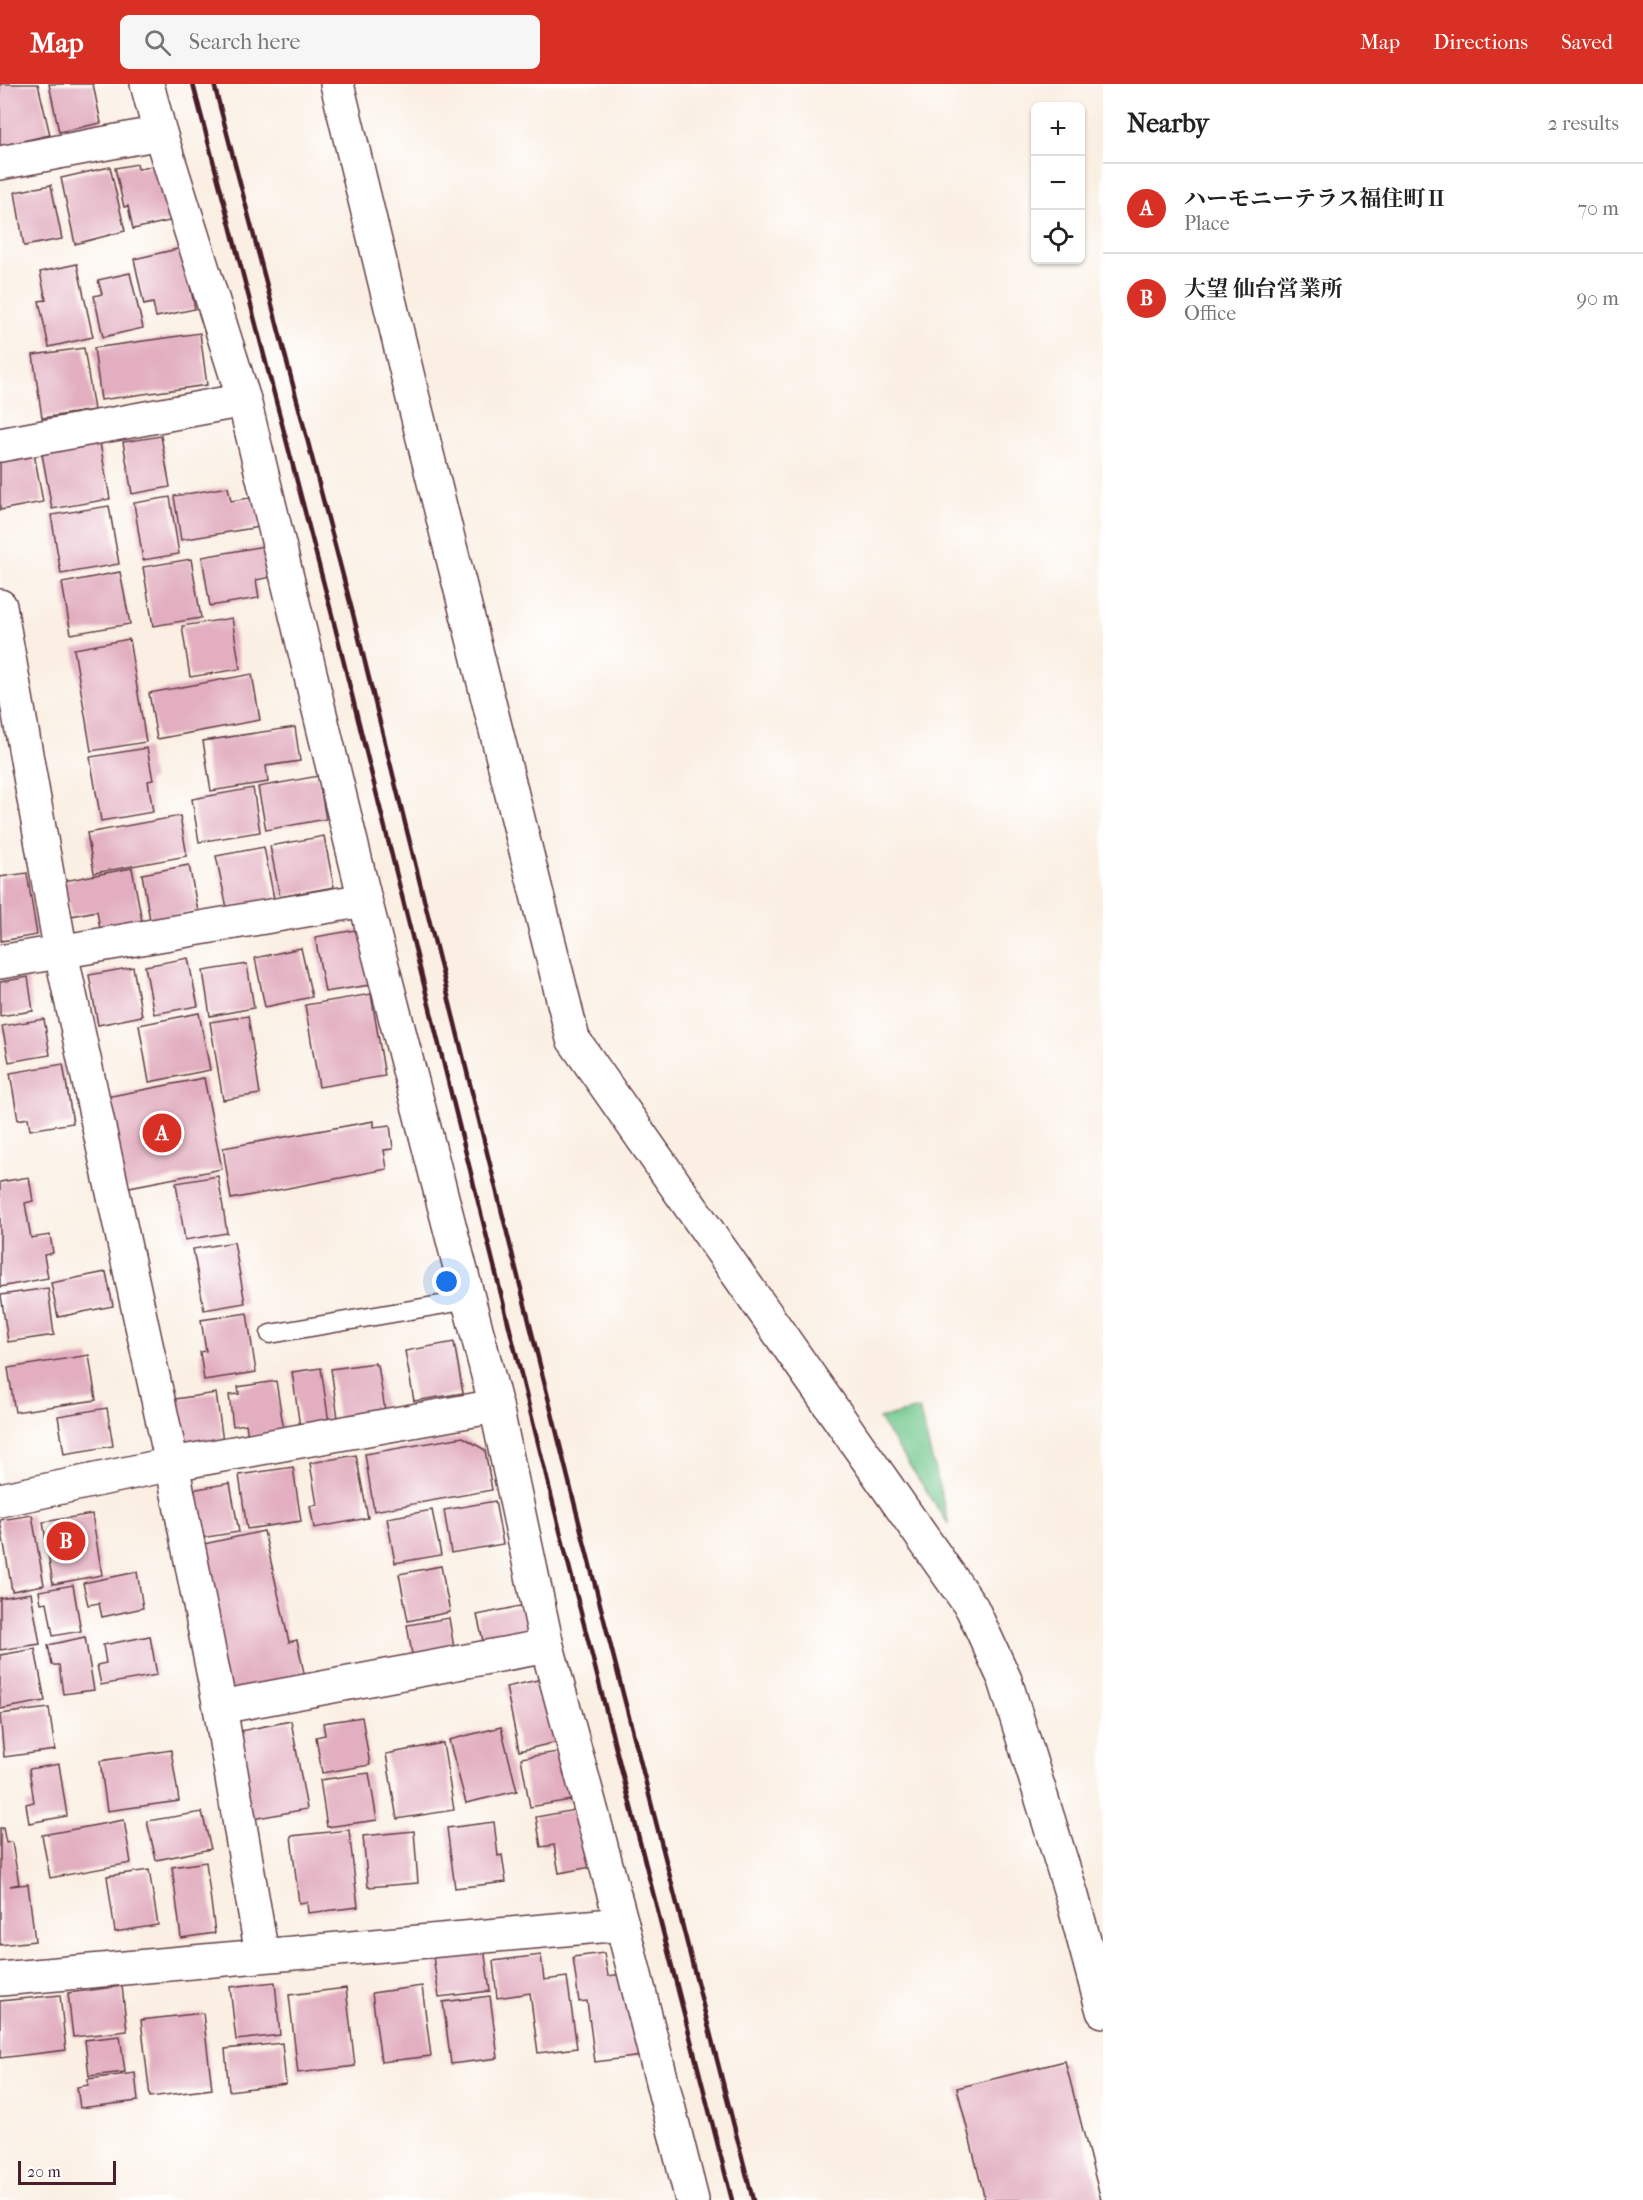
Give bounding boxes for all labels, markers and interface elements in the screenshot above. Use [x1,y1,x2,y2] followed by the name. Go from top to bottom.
[120,15,540,69] search box
[30,26,84,59] text: Map
[141,26,174,59] icon: search
[189,29,300,55] text: Search here
[1360,30,1400,54] text: Map
[1433,30,1528,54] text: Directions
[1561,30,1613,54] text: Saved
[1031,102,1085,264] map controls
[1031,102,1085,156] button: +
[1127,108,1209,139] text: Nearby
[1548,112,1619,135] text: 2 results
[1031,156,1085,210] button: −
[1184,186,1447,212] text: ハーモニーテラス福住町Ⅱ
[1140,197,1153,220] text: A
[1577,197,1619,220] text: 70 m
[1031,210,1085,264] button: locate
[1184,212,1230,235] text: Place
[1184,276,1343,302] text: 大望 仙台営業所
[1140,287,1153,310] text: B
[1577,287,1619,310] text: 90 m
[1184,302,1236,325] text: Office
[142,1110,182,1156] pin: A
[432,1267,461,1296] your location
[46,1518,86,1564] pin: B
[18,2158,116,2186] scale bar
[27,2162,61,2181] text: 20 m

